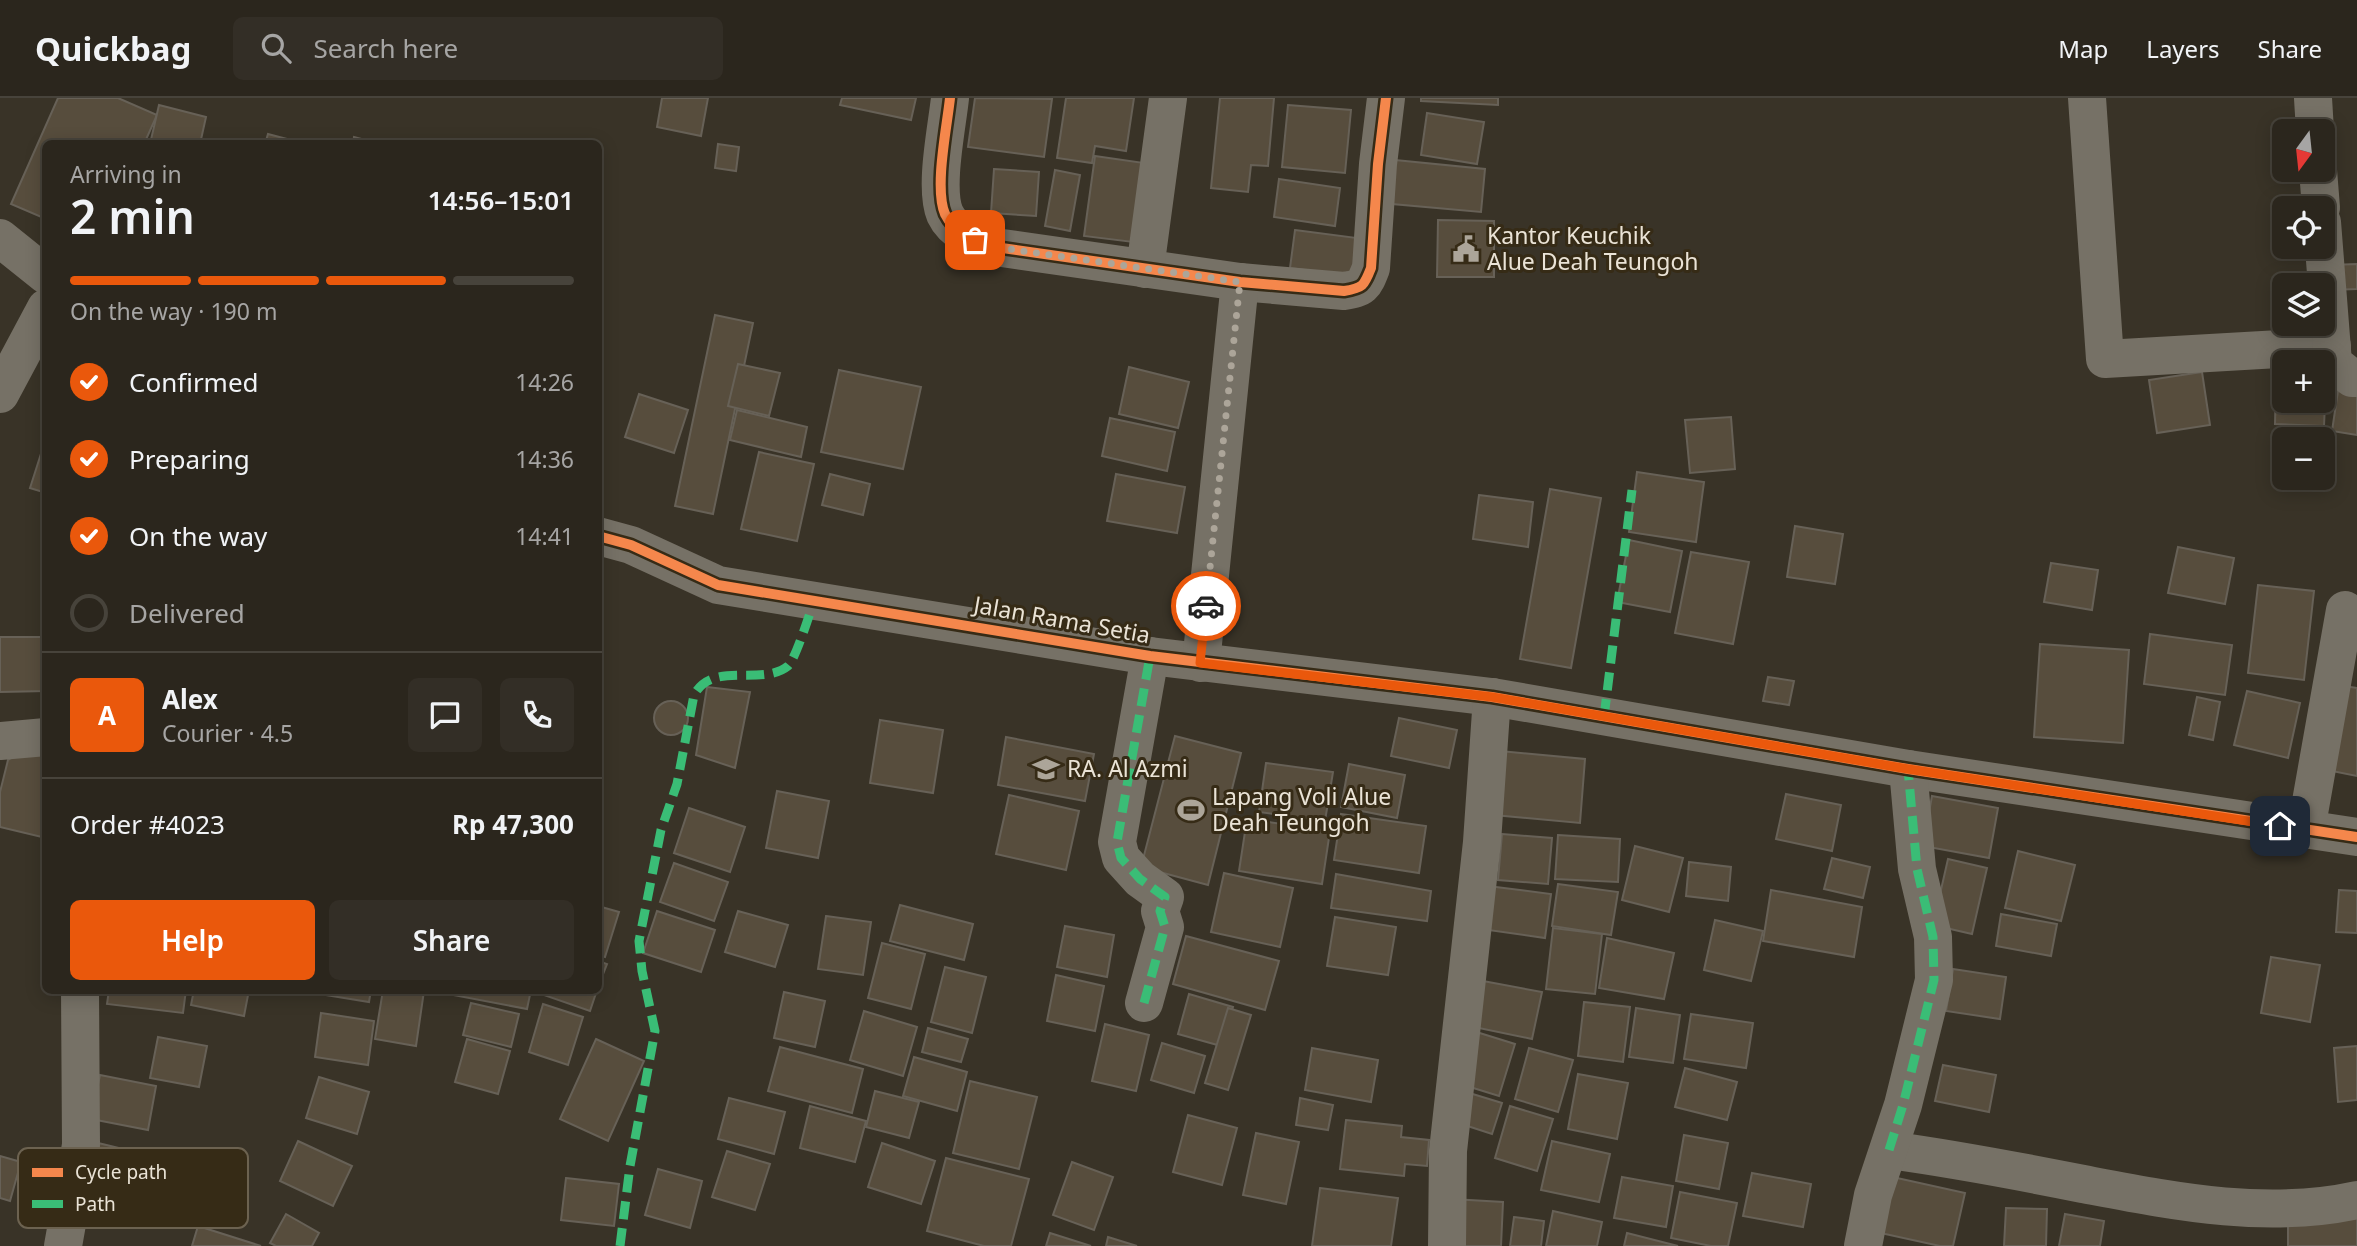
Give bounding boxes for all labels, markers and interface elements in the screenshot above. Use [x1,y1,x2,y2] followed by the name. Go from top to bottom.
[233,17,723,80] search box
[35,26,191,71] text: Quickbag
[257,29,295,67] icon: search
[313,30,458,66] text: Search here
[2058,32,2108,65] text: Map
[2146,32,2220,65] text: Layers
[2258,32,2322,65] text: Share
[2272,119,2334,182] north arrow
[2272,119,2335,490] map controls
[70,158,182,190] text: Arriving in
[428,182,574,218] text: 14:56–15:01
[70,185,195,247] text: 2 min
[2272,196,2335,259] button: locate
[945,210,1005,270] pin
[1487,219,1699,277] place label: Kantor Keuchik Alue Deah Teungoh
[956,221,994,259] icon: bag
[1451,234,1481,264] public building icon: Kantor Keuchik Alue Deah Teungoh
[2272,273,2335,336] button: layers
[70,295,277,327] text: On the way · 190 m
[2272,350,2335,413] button: +
[70,363,108,401] icon: check
[129,364,259,400] text: Confirmed
[515,366,574,398] text: 14:26
[2272,427,2335,490] button: −
[70,440,108,478] icon: check
[129,441,250,477] text: Preparing
[515,443,574,475] text: 14:36
[70,517,108,555] icon: check
[129,518,267,554] text: On the way
[515,520,574,552] text: 14:41
[1171,571,1241,641] courier
[970,587,1153,650] street label: Jalan Rama Setia
[1187,587,1225,625] icon: car
[129,595,245,631] text: Delivered
[408,678,482,752] button: chat
[500,678,574,752] button: phone
[162,681,218,717] text: Alex
[98,697,116,733] text: A
[162,717,293,749] text: Courier · 4.5
[1067,752,1188,784] place label: RA. Al Azmi
[1031,754,1061,784] school or university icon: RA. Al Azmi
[1212,780,1391,838] place label: Lapang Voli Alue Deah Teungoh
[1176,795,1206,825] sports icon: Lapang Voli Alue Deah Teungoh
[2250,796,2310,856] pin
[70,806,225,842] text: Order #4023
[452,806,574,842] text: Rp 47,300
[2261,807,2299,845] icon: home
[70,900,315,980] button: Help
[329,900,574,980] button: Share
[18,1148,248,1228] legend
[75,1159,167,1185] text: Cycle path
[75,1191,116,1217] text: Path

